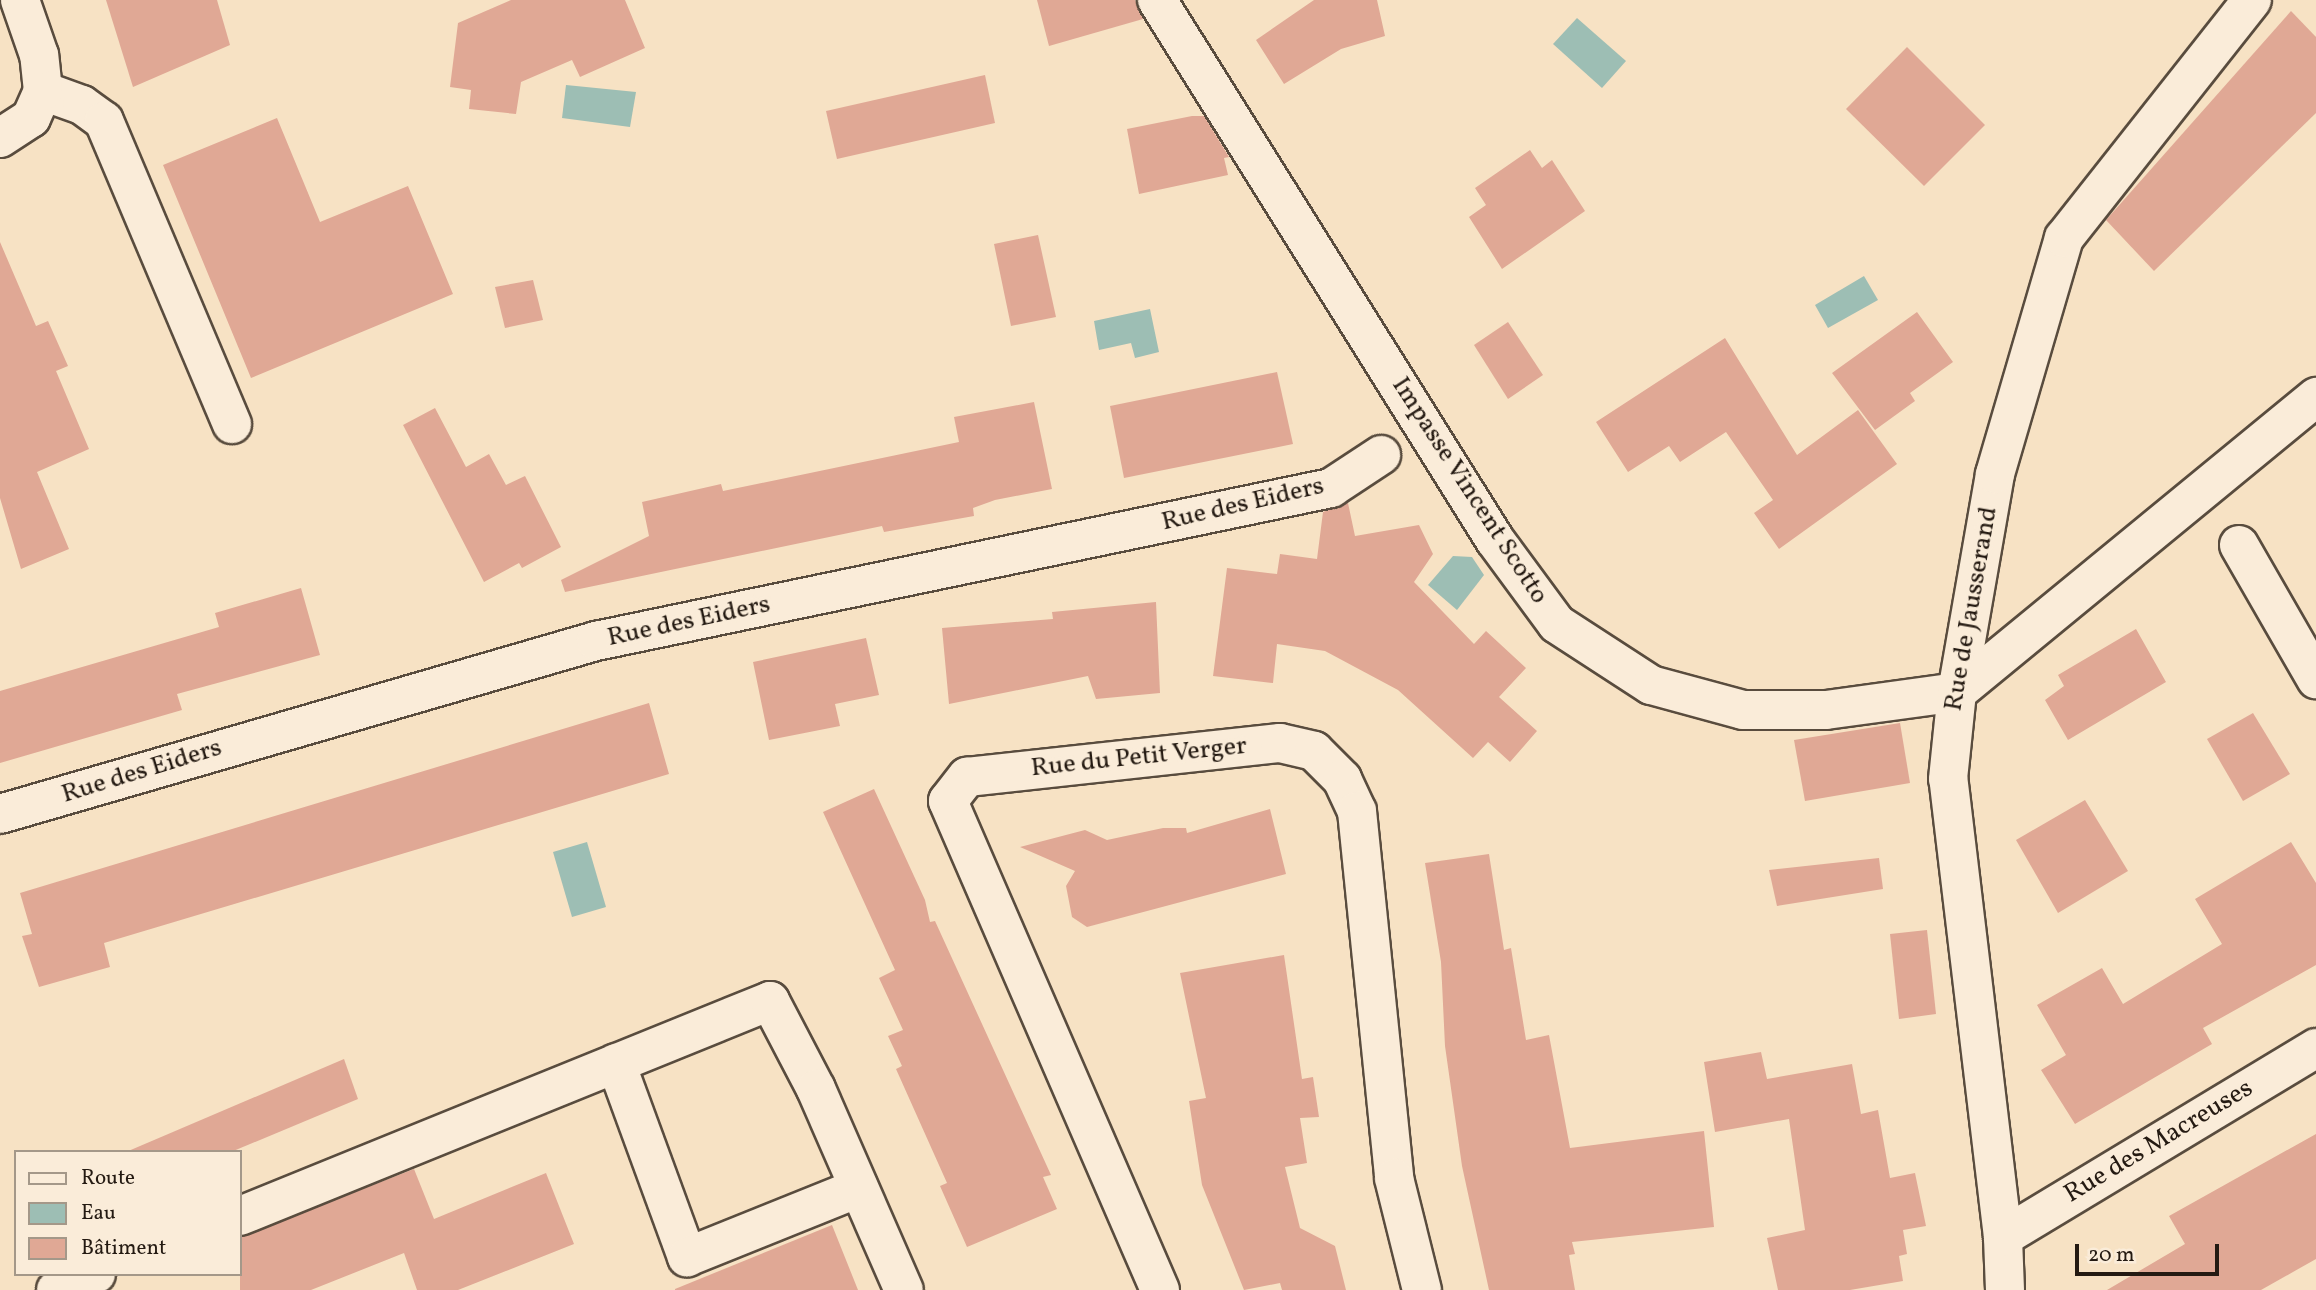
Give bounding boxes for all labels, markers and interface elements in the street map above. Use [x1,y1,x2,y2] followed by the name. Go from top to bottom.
[1384,371,1554,611] street label: Impasse Vincent Scotto
[1159,471,1327,539] street label: Rue des Eiders
[1939,504,2005,714] street label: Rue de Jausserand
[605,590,773,654] street label: Rue des Eiders
[1029,731,1249,785] street label: Rue du Petit Verger
[58,733,226,811] street label: Rue des Eiders
[2059,1073,2259,1211] street label: Rue des Macreuses
[14,1150,242,1276] legend
[81,1164,135,1193] text: Route
[81,1199,116,1228] text: Eau
[2078,1230,2222,1274] scale bar
[81,1234,166,1263] text: Bâtiment
[2088,1241,2134,1270] text: 20 m

